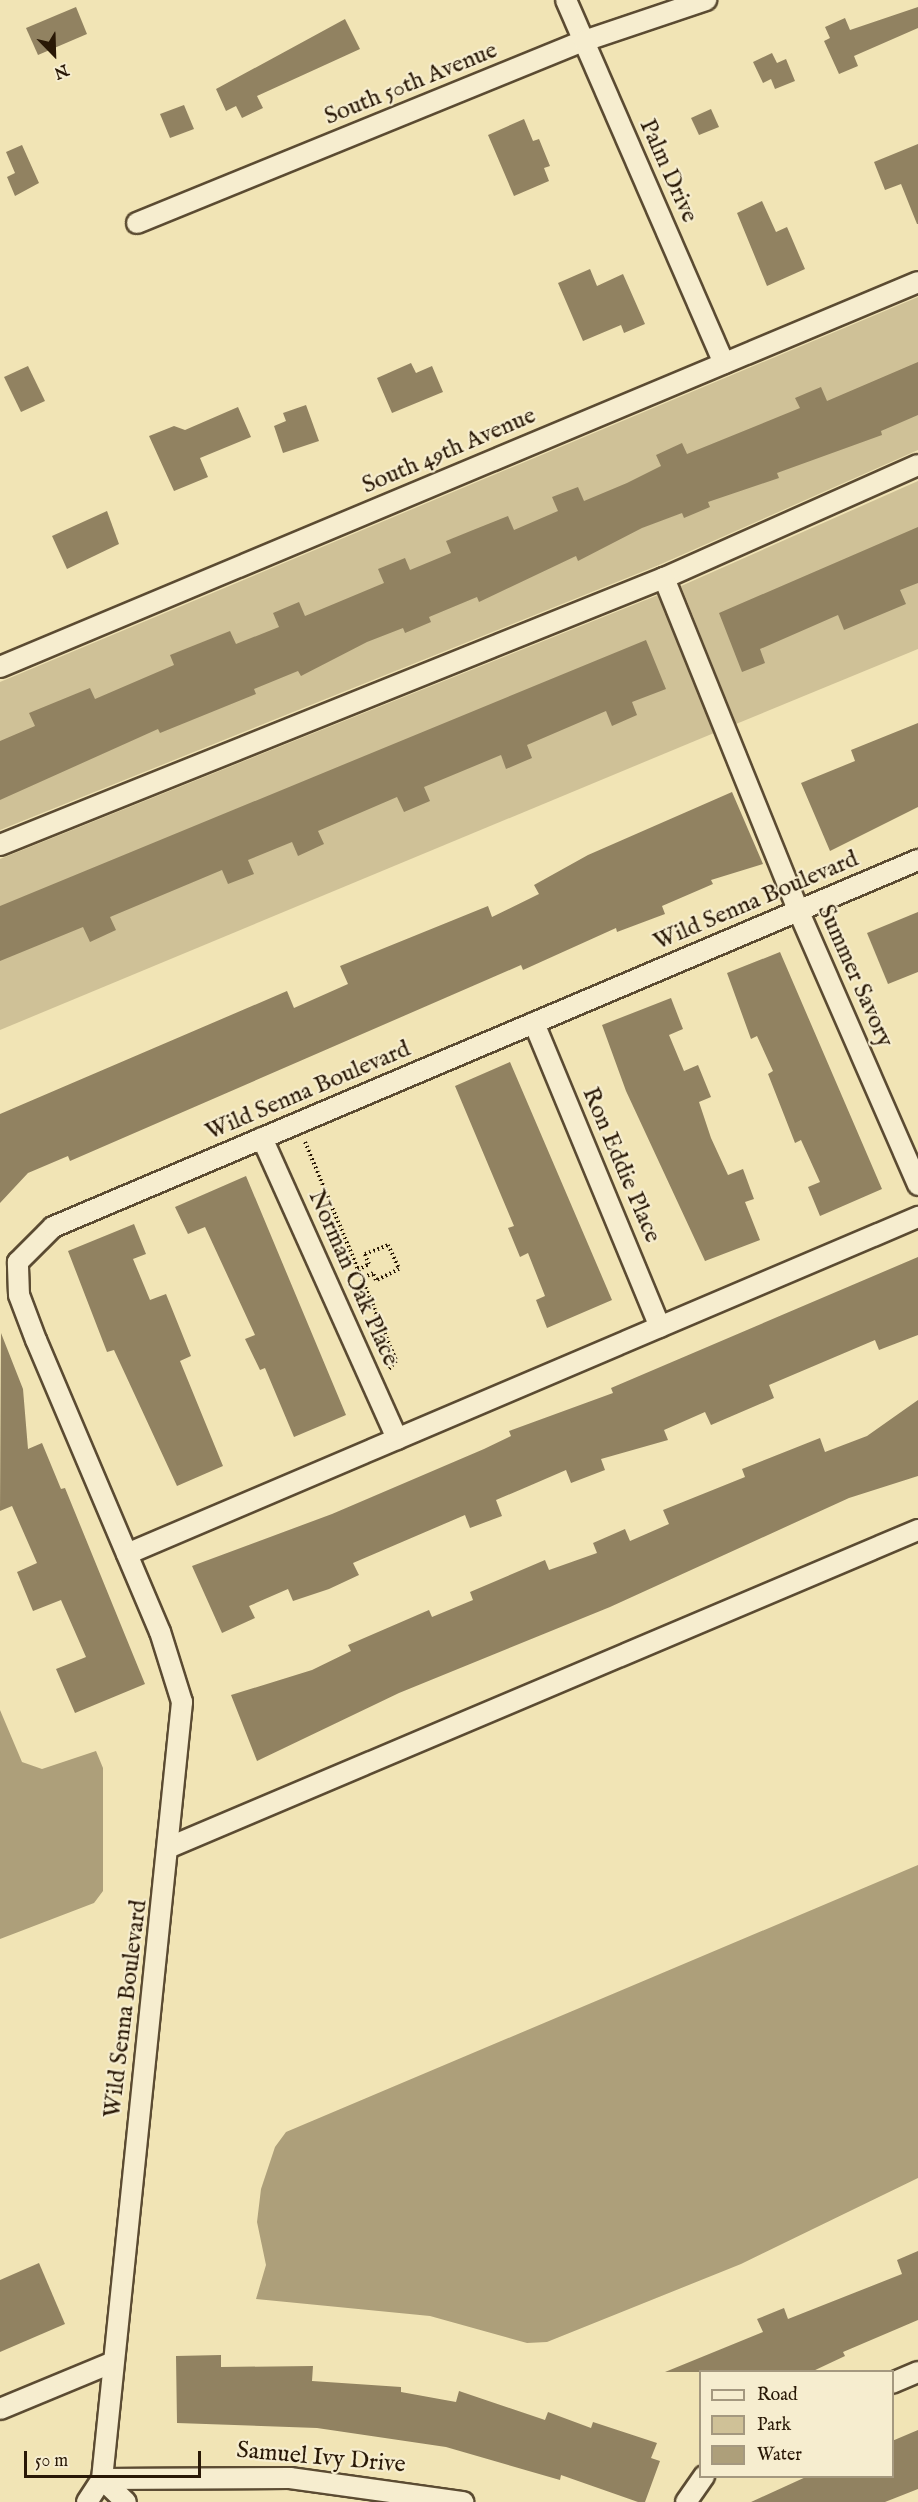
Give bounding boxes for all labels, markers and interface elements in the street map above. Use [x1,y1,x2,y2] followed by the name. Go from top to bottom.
[24,24,84,84] north arrow
[320,36,502,132] street label: South 50th Avenue
[51,59,71,82] text: N
[632,115,704,227] street label: Palm Drive
[358,401,540,501] street label: South 49th Avenue
[649,845,863,957] street label: Wild Senna Boulevard
[811,900,899,1052] street label: Summer Savory
[201,1035,415,1147] street label: Wild Senna Boulevard
[575,1083,667,1247] street label: Ron Eddie Place
[301,1186,405,1370] street label: Norman Oak Place
[98,1898,154,2120] street label: Wild Senna Boulevard
[699,2370,894,2478] legend
[757,2384,798,2407] text: Road
[757,2414,791,2437] text: Park
[235,2436,407,2480] street label: Samuel Ivy Drive
[27,2439,204,2477] scale bar
[757,2444,802,2467] text: Water
[35,2450,68,2473] text: 50 m

